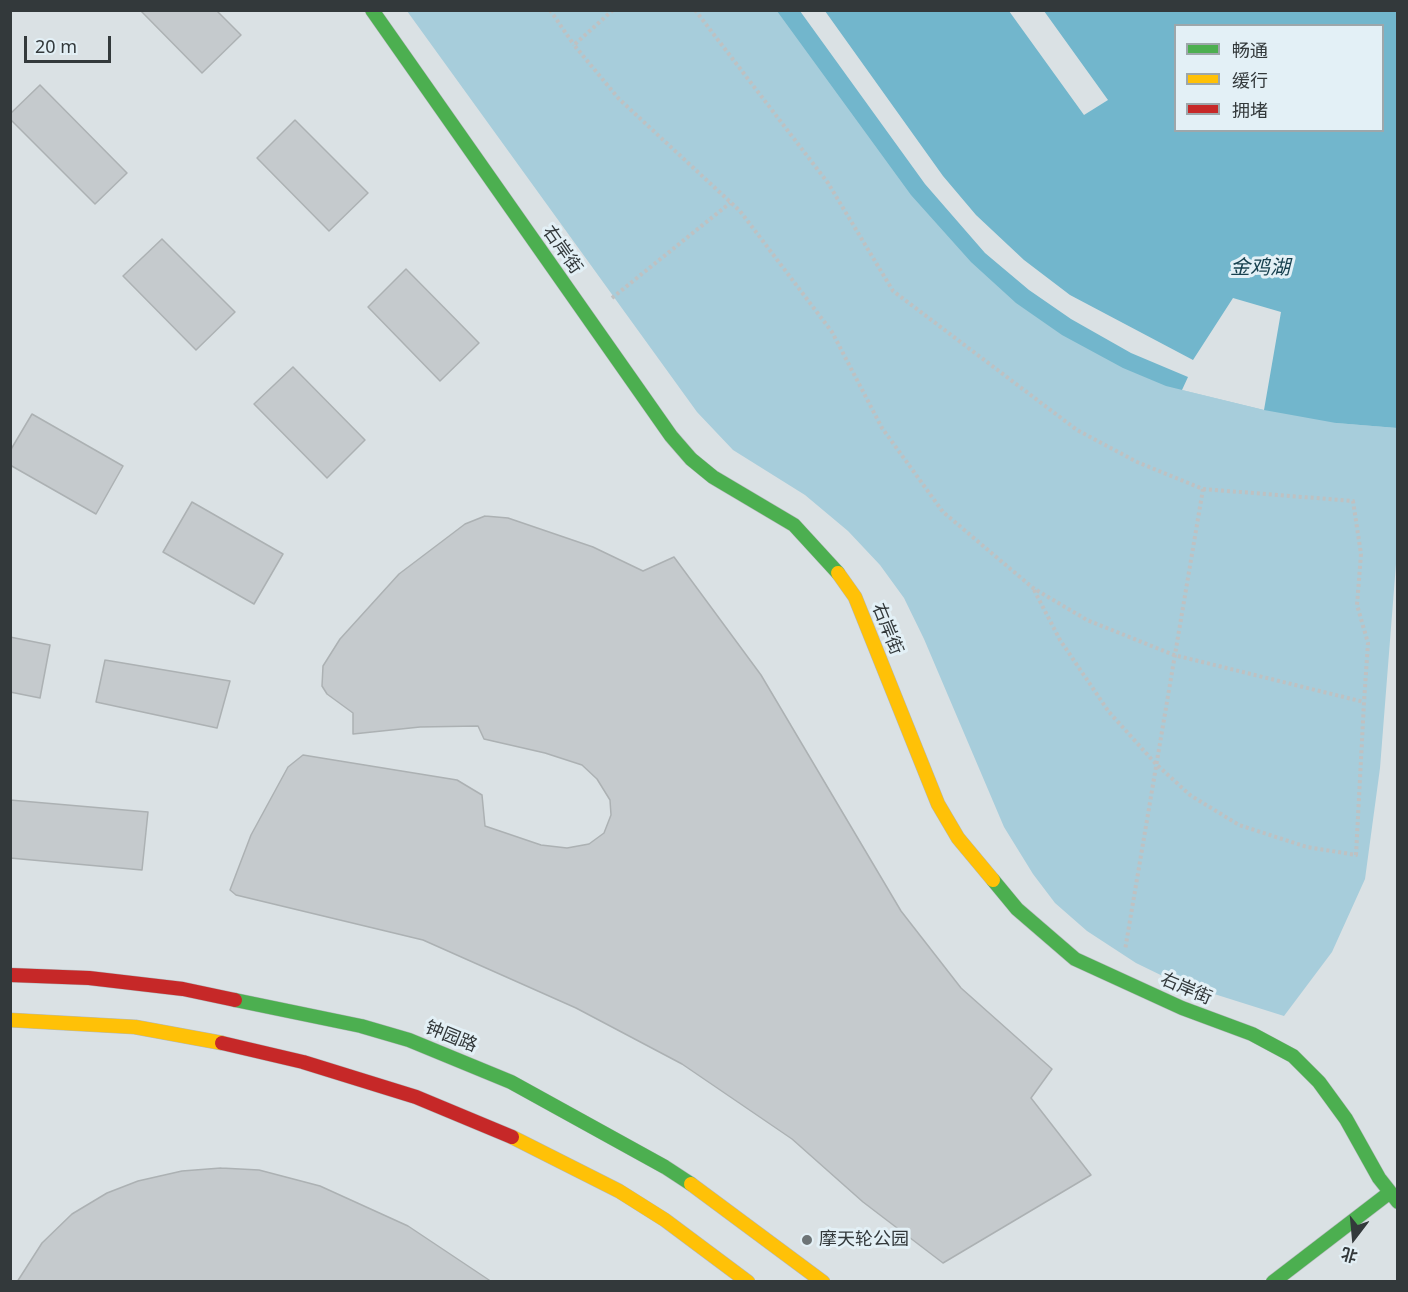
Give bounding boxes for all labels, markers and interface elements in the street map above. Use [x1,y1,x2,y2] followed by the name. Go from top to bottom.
[27,24,114,62] scale bar
[1174,24,1384,132] legend
[35,34,77,58] text: 20 m
[1232,38,1268,62] text: 畅通
[1232,68,1268,92] text: 缓行
[1232,98,1268,122] text: 拥堵
[538,222,586,278] street label: 右岸街
[1230,256,1290,280] water label: 金鸡湖
[867,600,907,658] street label: 右岸街
[1157,969,1215,1009] street label: 右岸街
[422,1017,480,1057] street label: 钟园路
[1324,1208,1384,1268] north arrow
[819,1229,909,1251] place label: 摩天轮公园
[800,1233,814,1247] marker: 摩天轮公园
[1338,1243,1360,1268] text: 北

